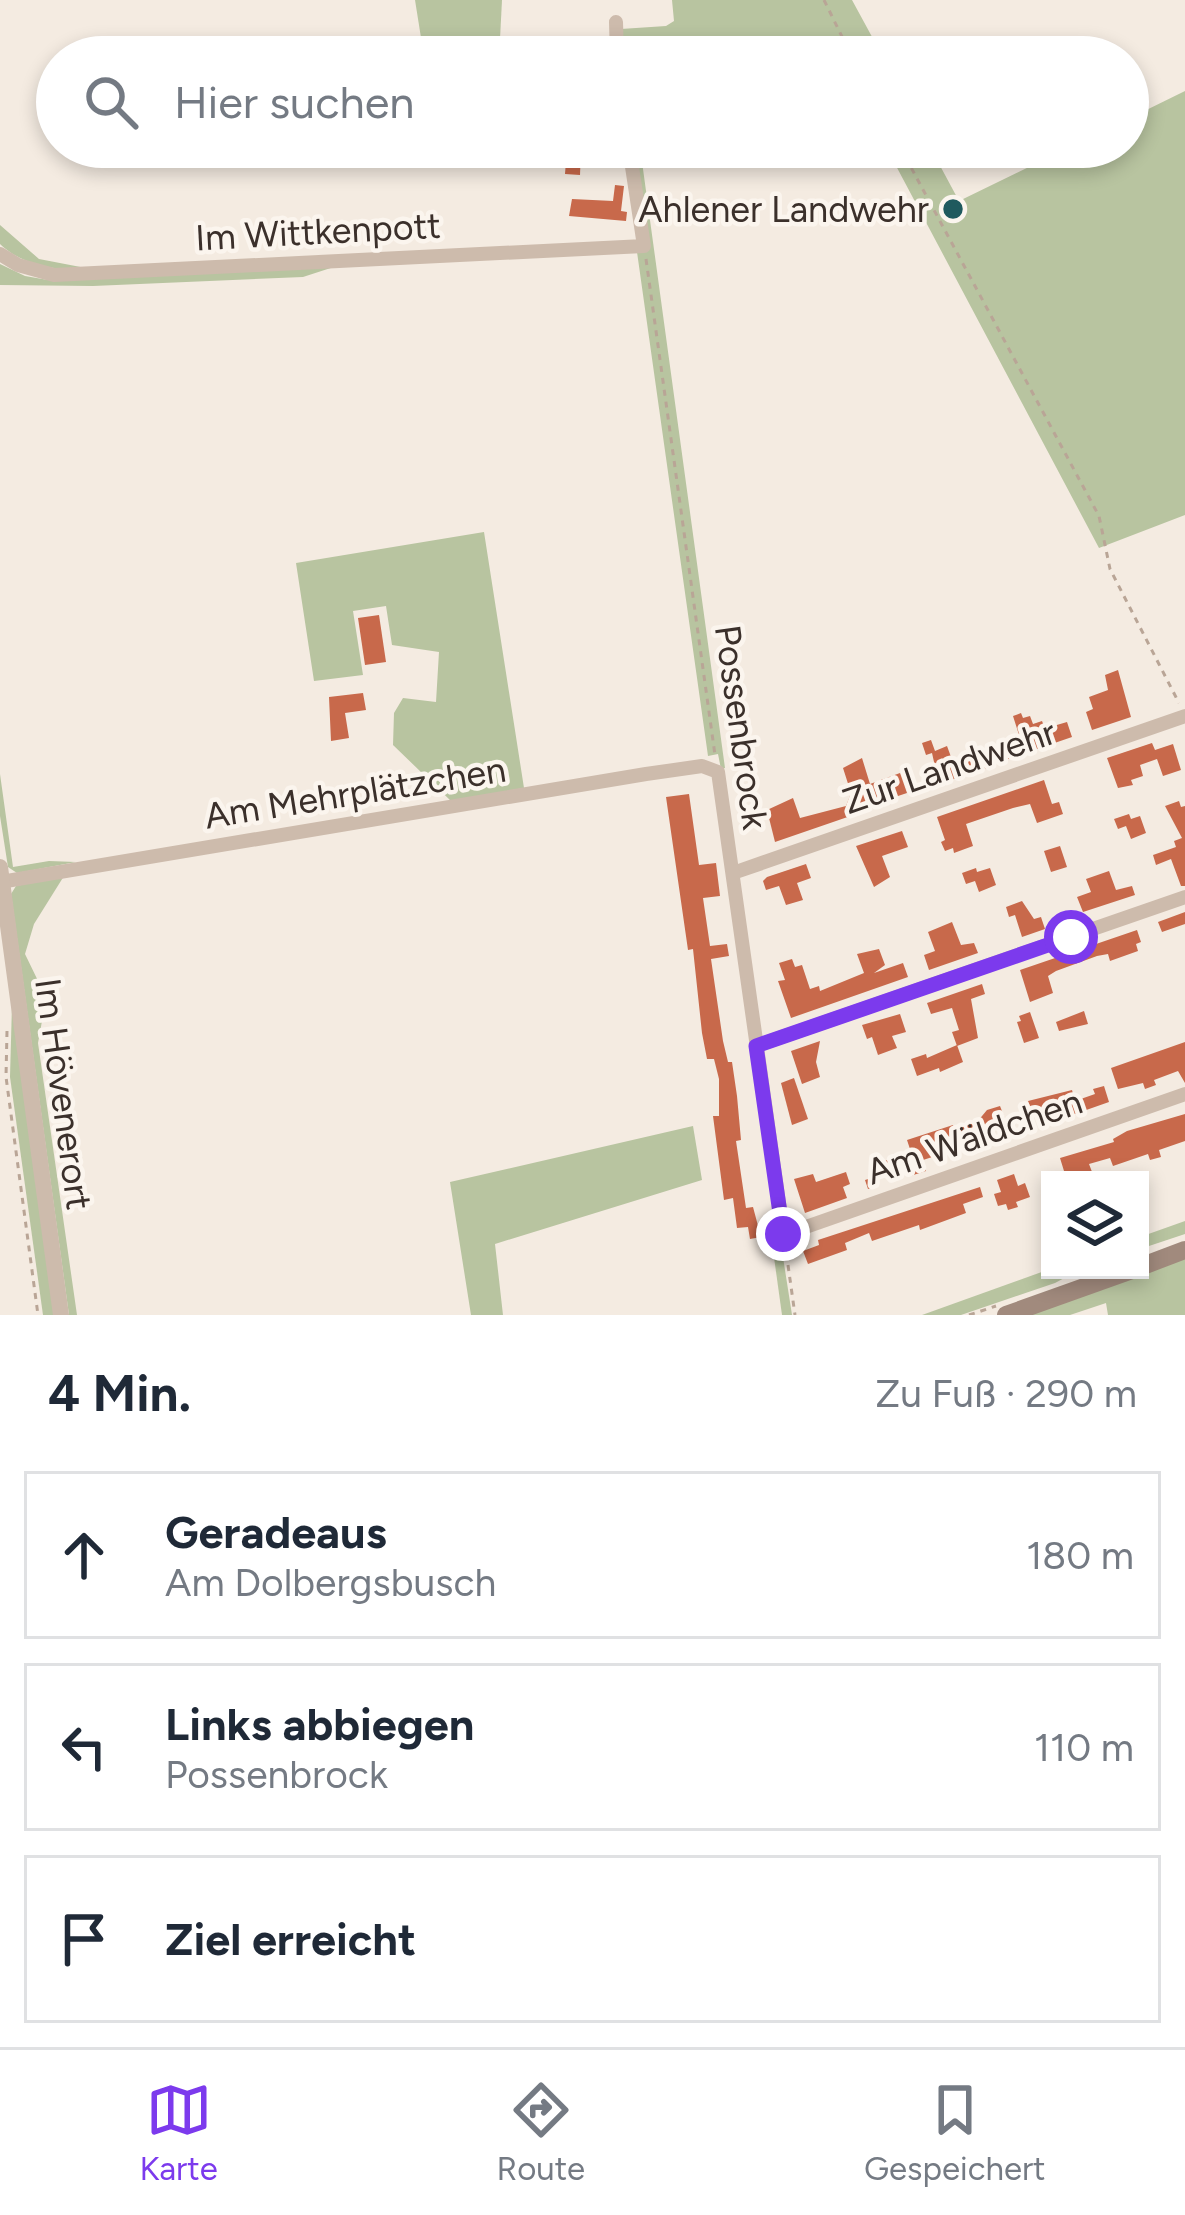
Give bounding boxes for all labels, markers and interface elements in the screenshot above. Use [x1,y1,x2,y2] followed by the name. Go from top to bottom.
[36,36,1149,168] search box
[78,69,144,135] icon: search
[174,75,414,129] text: Hier suchen
[638,188,929,231] place label: Ahlener Landwehr
[940,196,966,222] marker: Ahlener Landwehr
[194,204,442,259] street label: Im Wittkenpott
[706,622,777,832] street label: Possenbrock
[837,710,1061,823] street label: Zur Landwehr
[201,747,509,838] street label: Am Mehrplätzchen
[1044,910,1098,964] route start
[26,976,101,1213] street label: Im Hövenerort
[861,1079,1088,1193] street label: Am Wäldchen
[1041,1171,1149,1279] map controls
[1041,1171,1149,1279] button: layers
[756,1207,810,1261] route end
[48,1363,191,1424] text: 4 Min.
[875,1370,1137,1417] text: Zu Fuß · 290 m
[165,1505,387,1559] text: Geradeaus
[51,1522,117,1588] icon: ahead
[1026,1532,1134,1579] text: 180 m
[165,1559,496,1606] text: Am Dolbergsbusch
[165,1697,474,1751] text: Links abbiegen
[51,1714,117,1780] icon: left
[1034,1724,1134,1771] text: 110 m
[165,1751,388,1798] text: Possenbrock
[51,1906,117,1972] icon: arrive
[165,1912,416,1966] text: Ziel erreicht
[139,2077,218,2188] tab: Karte
[497,2077,585,2188] tab: Route
[864,2077,1046,2188] tab: Gespeichert

